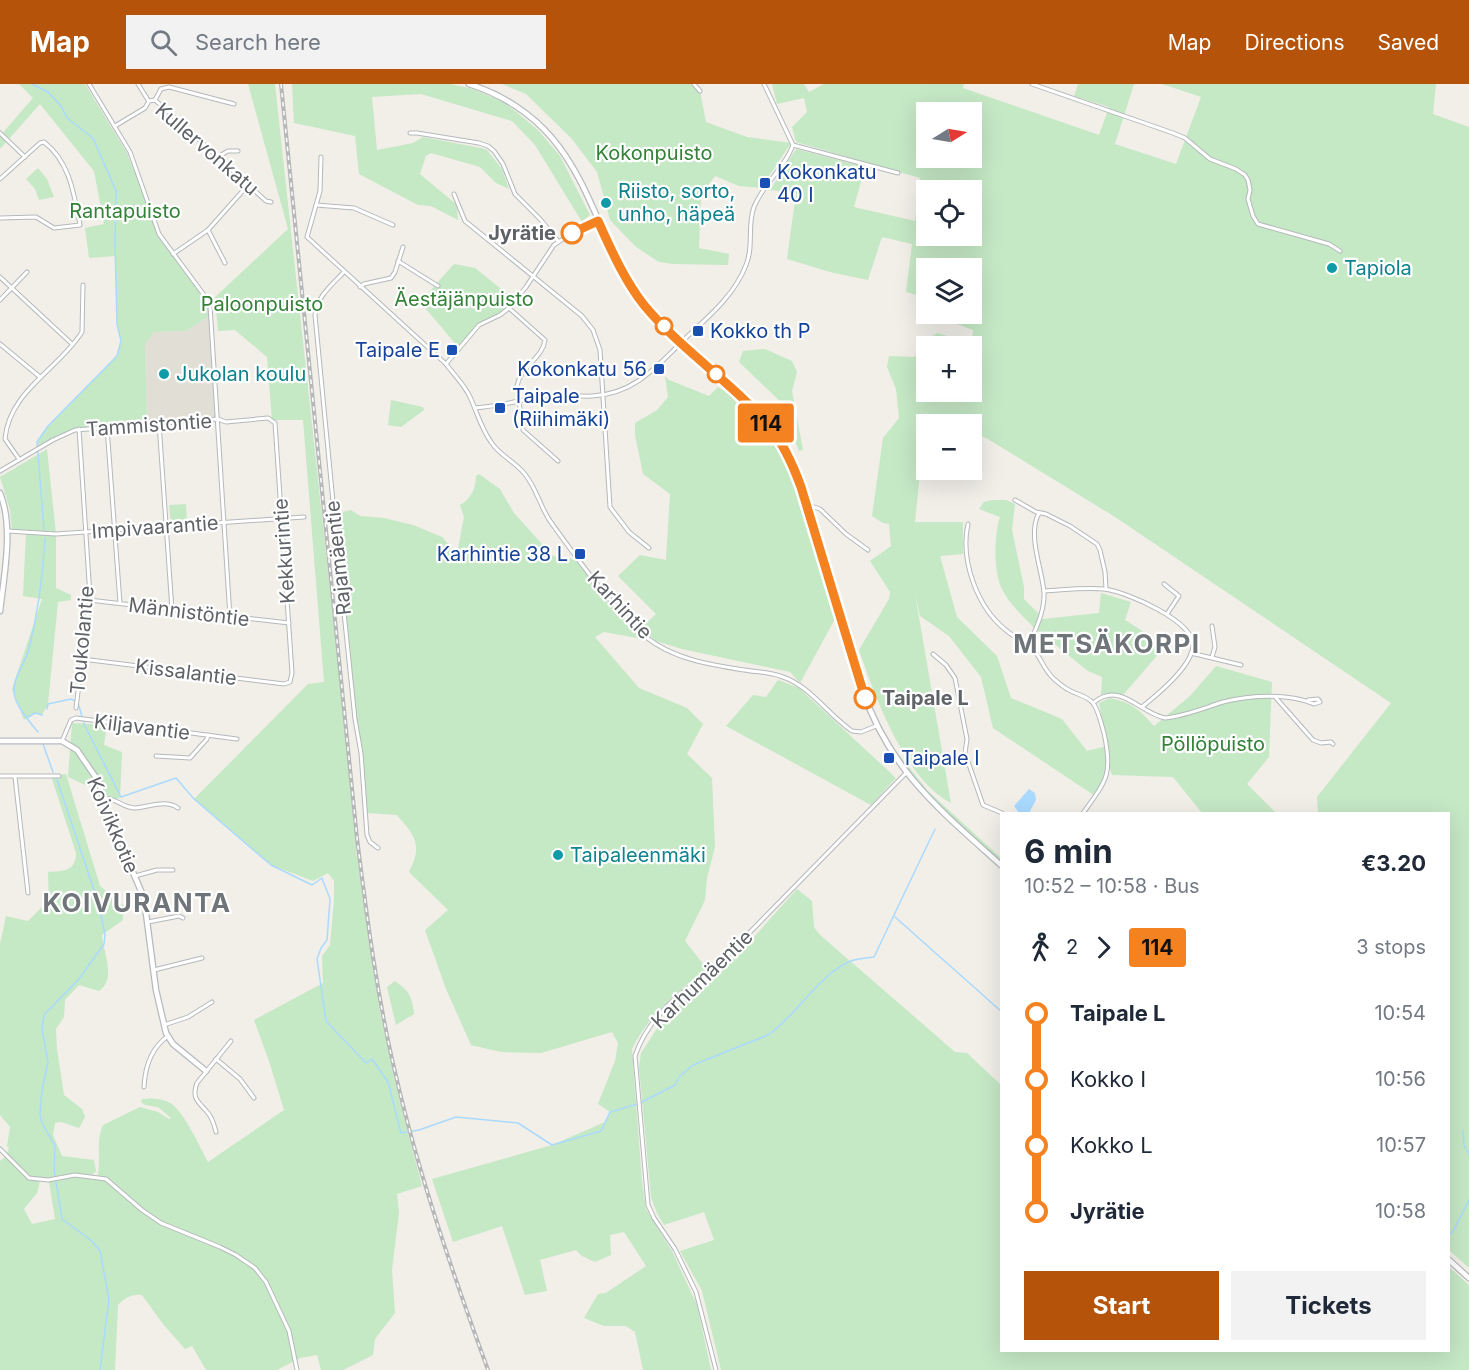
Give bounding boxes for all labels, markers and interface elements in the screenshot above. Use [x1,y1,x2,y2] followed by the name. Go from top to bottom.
[126,15,546,69] search box
[30,25,90,59] text: Map
[147,26,180,59] icon: search
[195,29,321,55] text: Search here
[1168,30,1211,55] text: Map
[1244,30,1345,55] text: Directions
[1378,30,1439,55] text: Saved
[150,98,264,200] street label: Kullervonkatu
[916,102,982,168] north arrow
[916,102,982,480] map controls
[596,141,712,165] park label: Kokonpuisto
[777,160,877,207] place label: Kokonkatu 40 I
[758,176,772,190] marker: Kokonkatu 40 I
[618,179,735,226] place label: Riisto, sorto, unho, häpeä
[916,180,982,246] button: locate
[599,196,613,210] marker: Riisto, sorto, unho, häpeä
[69,199,181,223] park label: Rantapuisto
[488,221,556,245] place label: Jyrätie
[561,222,583,244] marker: Jyrätie
[1344,256,1412,280] place label: Tapiola
[916,258,982,324] button: layers
[1325,261,1339,275] marker: Tapiola
[394,287,534,311] park label: Äestäjänpuisto
[201,292,323,316] park label: Paloonpuisto
[655,317,673,335] unlabelled marker
[710,319,811,343] place label: Kokko th P
[691,324,705,338] marker: Kokko th P
[916,336,982,402] button: +
[355,338,440,362] place label: Taipale E
[445,343,459,357] marker: Taipale E
[517,357,647,381] place label: Kokonkatu 56
[176,362,306,386] place label: Jukolan koulu
[652,362,666,376] marker: Kokonkatu 56
[707,365,725,383] unlabelled marker
[157,367,171,381] marker: Jukolan koulu
[512,384,610,431] place label: Taipale (Riihimäki)
[493,401,507,415] marker: Taipale (Riihimäki)
[732,404,801,442] line badge: 114
[85,409,213,441] street label: Tammistontie
[750,411,782,436] text: 114
[916,414,982,480] button: −
[268,497,300,605] street label: Kekkurintie
[320,499,356,617] street label: Rajamäentie
[91,511,219,543] street label: Impivaarantie
[437,542,568,566] place label: Karhintie 38 L
[573,547,587,561] marker: Karhintie 38 L
[583,566,657,644] street label: Karhintie
[65,585,99,695] street label: Toukolantie
[127,593,251,631] street label: Männistöntie
[1013,628,1201,659] district label: METSÄKORPI
[134,654,238,690] street label: Kissalantie
[882,686,969,710] place label: Taipale L
[854,687,876,709] marker: Taipale L
[93,709,191,745] street label: Kiljavantie
[1161,732,1265,756] park label: Pöllöpuisto
[901,746,980,770] place label: Taipale I
[882,751,896,765] marker: Taipale I
[82,773,144,877] street label: Koivikkotie
[1024,831,1113,871] text: 6 min
[570,843,706,867] place label: Taipaleenmäki
[551,848,565,862] marker: Taipaleenmäki
[1361,850,1426,876] text: €3.20
[1024,874,1200,898] text: 10:52 – 10:58 · Bus
[42,887,232,918] district label: KOIVURANTA
[646,925,758,1033] street label: Karhumäentie
[1024,931,1057,964] icon: walk
[1087,931,1120,964] icon: forward
[1066,935,1078,959] text: 2
[1141,935,1174,960] text: 114
[1356,935,1426,959] text: 3 stops
[1070,1000,1165,1026] text: Taipale L
[1374,1001,1426,1025] text: 10:54
[1070,1066,1146,1092] text: Kokko I
[1375,1067,1426,1091] text: 10:56
[1070,1132,1153,1158] text: Kokko L
[1376,1133,1426,1157] text: 10:57
[1070,1198,1145,1224] text: Jyrätie
[1375,1199,1426,1223] text: 10:58
[1024,1271,1219,1340] button: Start
[1231,1271,1426,1340] button: Tickets

